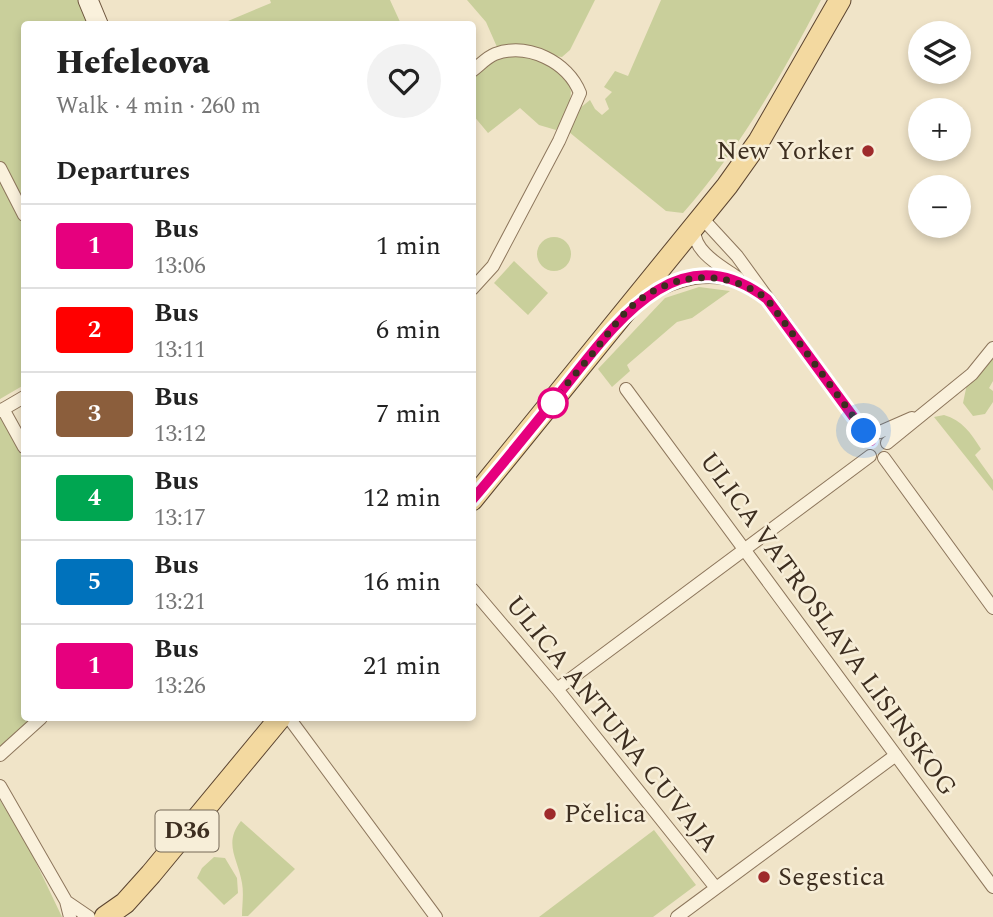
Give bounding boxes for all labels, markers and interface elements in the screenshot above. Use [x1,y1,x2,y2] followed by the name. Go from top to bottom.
[908,21,971,238] map controls
[908,21,971,84] button: layers
[56,38,210,88] text: Hefeleova
[367,44,441,118] button: heart
[56,89,261,124] text: Walk · 4 min · 260 m
[908,98,971,161] button: +
[716,131,854,171] place label: New Yorker
[860,143,876,159] marker: New Yorker
[56,151,190,191] text: Departures
[908,175,971,238] button: −
[154,209,199,249] text: Bus
[376,226,441,266] text: 1 min
[88,228,101,264] text: 1
[154,249,206,284] text: 13:06
[154,293,199,333] text: Bus
[376,310,441,350] text: 6 min
[88,312,101,348] text: 2
[154,333,206,368] text: 13:11
[154,377,199,417] text: Bus
[538,388,568,418] unlabelled marker
[376,394,441,434] text: 7 min
[88,396,101,432] text: 3
[846,413,881,448] your location
[154,417,206,452] text: 13:12
[689,443,967,805] street label: ULICA VATROSLAVA LISINSKOG
[154,461,199,501] text: Bus
[363,478,441,518] text: 12 min
[88,480,101,516] text: 4
[154,501,206,536] text: 13:17
[154,545,199,585] text: Bus
[363,562,441,602] text: 16 min
[88,564,101,600] text: 5
[154,585,206,620] text: 13:21
[495,587,729,861] street label: ULICA ANTUNA CUVAJA
[154,629,199,669] text: Bus
[363,646,441,686] text: 21 min
[88,648,101,684] text: 1
[154,669,206,704] text: 13:26
[564,794,646,834] place label: Pčelica
[542,806,558,822] marker: Pčelica
[156,810,218,852] road number: D36
[778,857,885,897] place label: Segestica
[756,869,772,885] marker: Segestica

